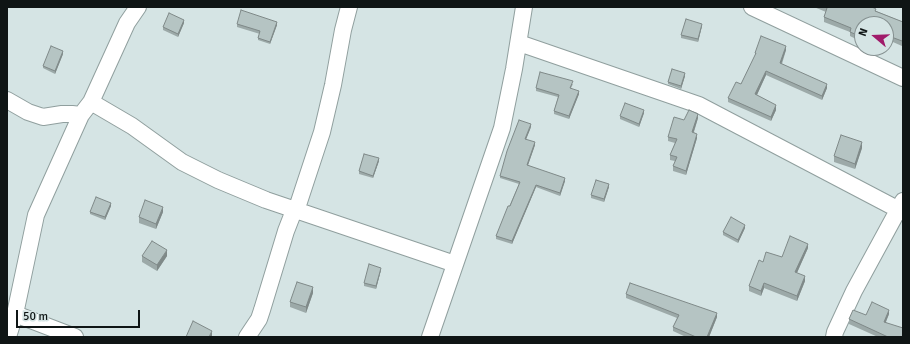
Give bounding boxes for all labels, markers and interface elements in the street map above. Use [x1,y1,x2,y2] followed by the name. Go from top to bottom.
[854,16,894,56] north arrow
[856,27,871,38] text: N
[18,302,142,328] scale bar
[23,309,48,324] text: 50 m

